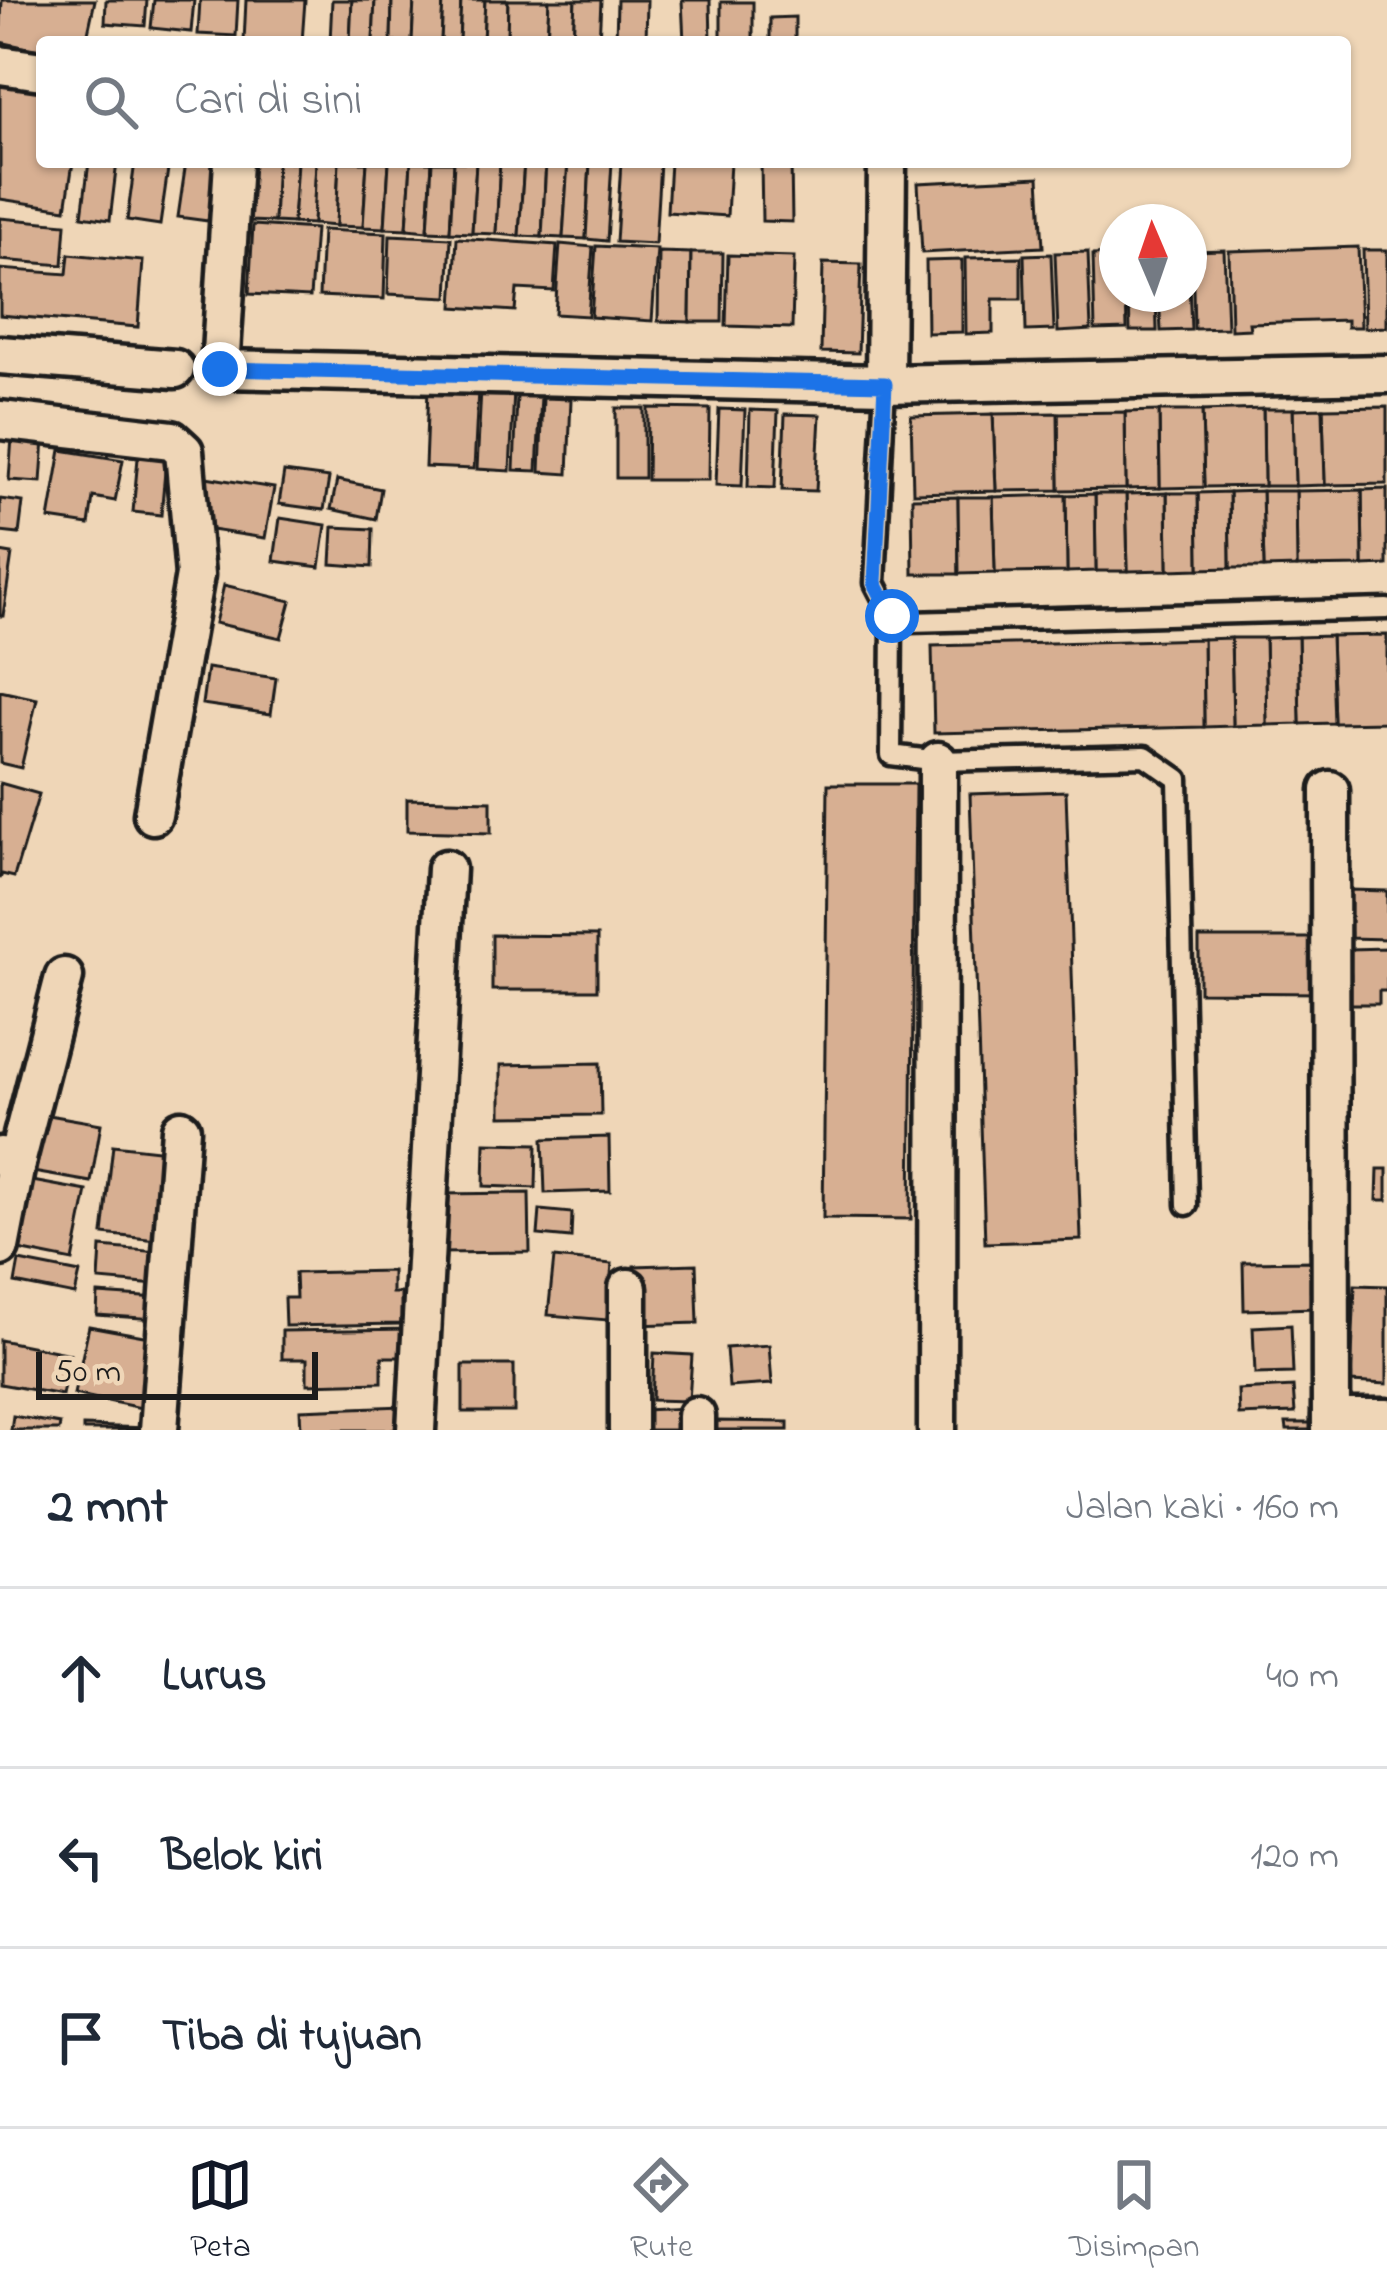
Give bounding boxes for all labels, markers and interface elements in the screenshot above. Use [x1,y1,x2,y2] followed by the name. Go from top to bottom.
[36,36,1351,168] search box
[78,69,144,135] icon: search
[174,69,362,135] text: Cari di sini
[1099,204,1207,312] north arrow
[193,342,247,396] route end
[865,589,919,643] route start
[36,1346,318,1399] scale bar
[54,1349,121,1397] text: 50 m
[48,1471,168,1546] text: 2 mnt
[1066,1480,1339,1537] text: Jalan kaki · 160 m
[48,1645,114,1711] icon: ahead
[162,1645,267,1711] text: Lurus
[1266,1649,1339,1706] text: 40 m
[48,1825,114,1891] icon: left
[162,1825,323,1891] text: Belok kiri
[1250,1829,1339,1886] text: 120 m
[48,2005,114,2071] icon: arrive
[162,2005,422,2071] text: Tiba di tujuan
[187,2152,253,2272] tab: Peta
[628,2152,694,2272] tab: Rute
[1069,2152,1200,2272] tab: Disimpan

